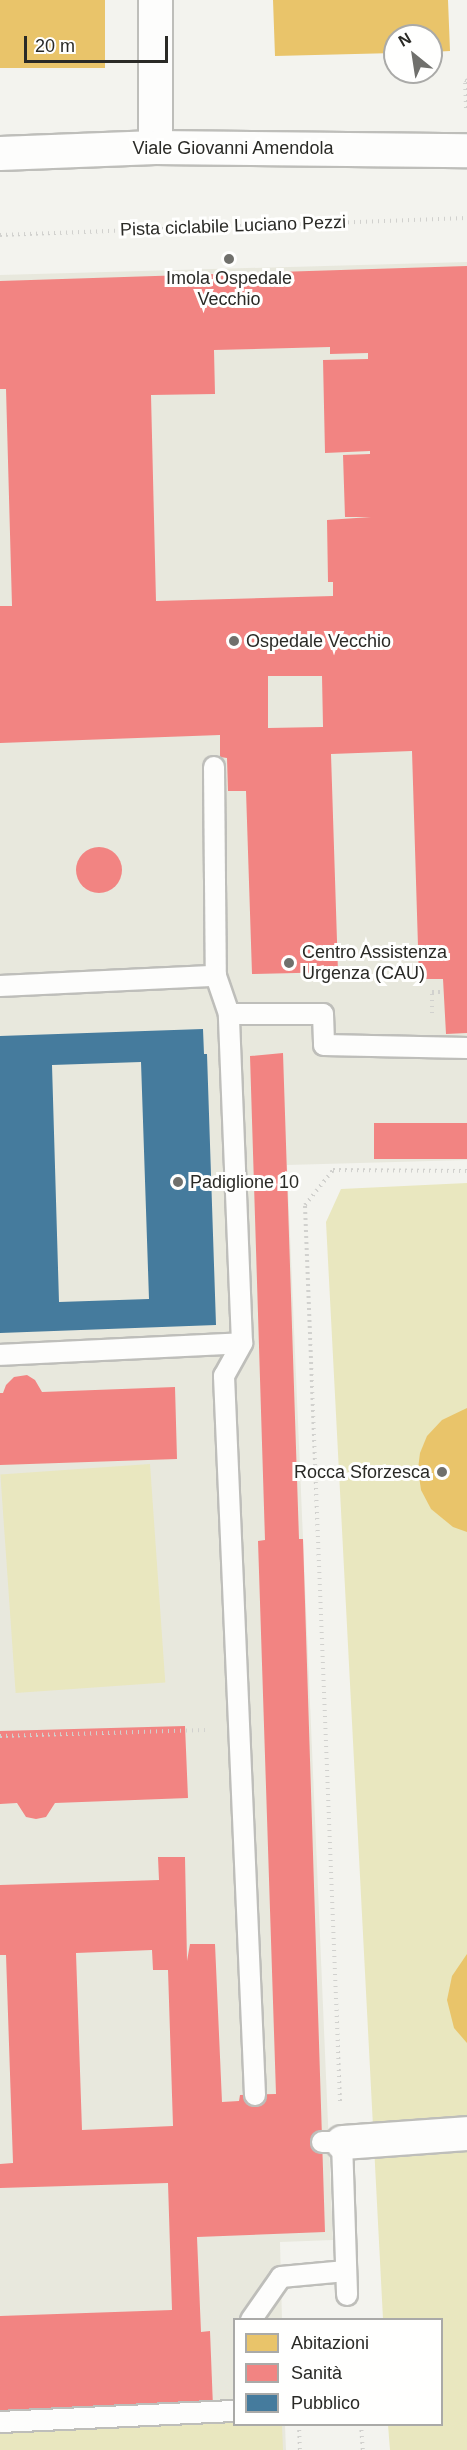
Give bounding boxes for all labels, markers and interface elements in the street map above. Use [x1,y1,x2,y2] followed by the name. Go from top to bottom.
[27,24,171,62] scale bar
[383,24,443,84] north arrow
[395,29,414,50] text: N
[35,36,75,56] text: 20 m
[132,137,334,159] street label: Viale Giovanni Amendola
[120,211,346,241] street label: Pista ciclabile Luciano Pezzi
[222,252,236,266] marker: Imola Ospedale Vecchio
[166,268,292,310] place label: Imola Ospedale Vecchio
[246,630,391,652] place label: Ospedale Vecchio
[227,634,241,648] marker: Ospedale Vecchio
[302,942,448,984] place label: Centro Assistenza Urgenza (CAU)
[280,954,298,972] marker: Centro Assistenza Urgenza (CAU)
[190,1171,299,1193] place label: Padiglione 10
[171,1175,185,1189] marker: Padiglione 10
[294,1461,430,1483] place label: Rocca Sforzesca
[435,1465,449,1479] marker: Rocca Sforzesca
[233,2318,443,2426] legend
[291,2333,369,2353] text: Abitazioni
[291,2363,342,2383] text: Sanità
[291,2393,360,2413] text: Pubblico

